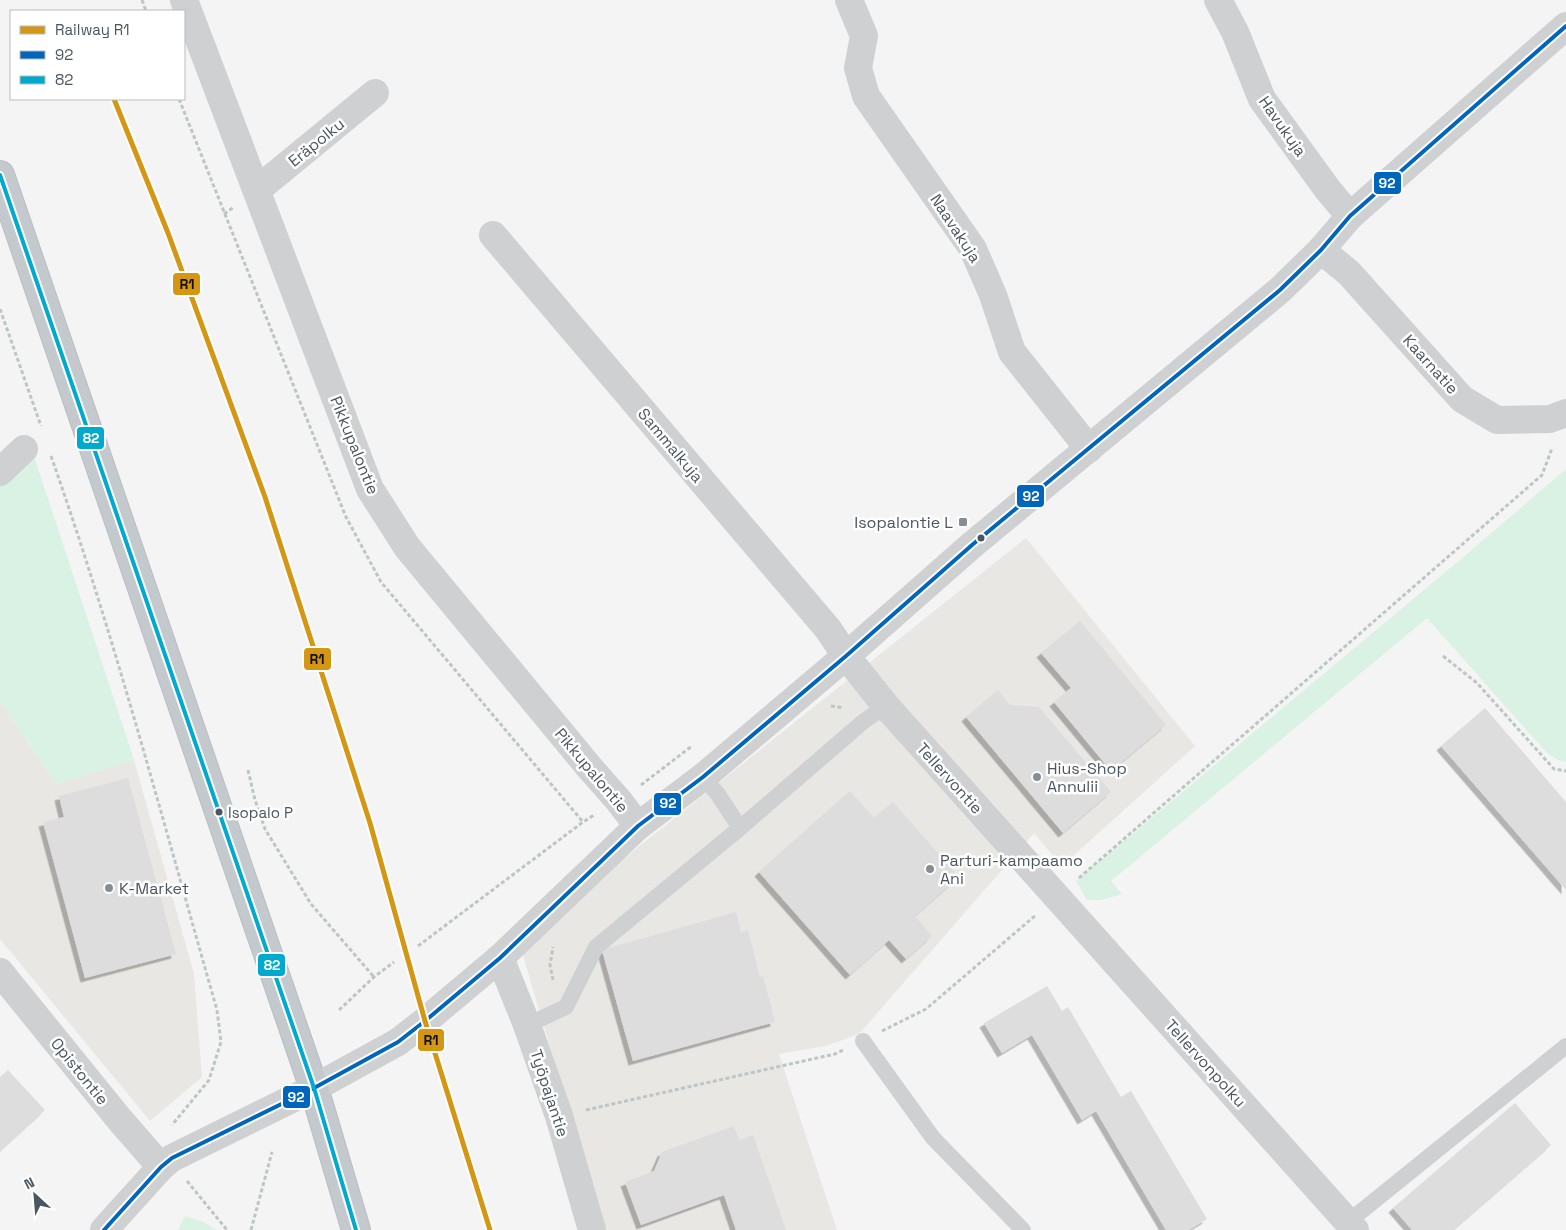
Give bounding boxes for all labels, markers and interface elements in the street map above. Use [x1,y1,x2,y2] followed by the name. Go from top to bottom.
[10,10,185,100] legend
[55,20,130,39] text: Railway R1
[55,45,73,64] text: 92
[55,70,73,89] text: 82
[1254,92,1311,161] street label: Havukuja
[284,113,349,171] street label: Eräpolku
[1373,171,1402,195] line badge: 92
[1379,174,1395,192] text: 92
[926,190,986,267] street label: Naavakuja
[172,272,201,296] line badge: R1
[179,275,195,293] text: R1
[1398,330,1463,399] street label: Kaarnatie
[325,393,384,497] street label: Pikkupalontie
[633,404,708,487] street label: Sammalkuja
[76,426,105,450] line badge: 82
[83,429,99,447] text: 82
[1016,484,1045,508] line badge: 92
[1023,487,1039,505] text: 92
[854,512,953,533] place label: Isopalontie L
[957,516,969,528] marker: Isopalontie L
[976,533,986,543] unlabelled marker
[303,647,332,671] line badge: R1
[309,650,325,668] text: R1
[550,724,633,817] street label: Pikkupalontie
[912,738,987,818] street label: Tellervontie
[1047,758,1127,797] place label: Hius-Shop Annulii
[1031,771,1043,783] marker: Hius-Shop Annulii
[653,792,682,816] line badge: 92
[660,794,676,812] text: 92
[228,803,293,822] place label: Isopalo P
[214,807,224,817] marker: Isopalo P
[940,850,1083,889] place label: Parturi-kampaamo Ani
[924,863,936,875] marker: Parturi-kampaamo Ani
[119,878,189,899] place label: K-Market
[103,882,115,894] marker: K-Market
[257,953,286,977] line badge: 82
[264,956,280,974] text: 82
[1161,1015,1251,1112] street label: Tellervonpolku
[417,1028,445,1052] line badge: R1
[423,1031,439,1049] text: R1
[46,1033,113,1109] street label: Opistontie
[525,1047,574,1140] street label: Työpajantie
[282,1085,311,1109] line badge: 92
[288,1088,304,1106] text: 92
[10,1170,60,1220] north arrow
[21,1173,37,1193] text: N

